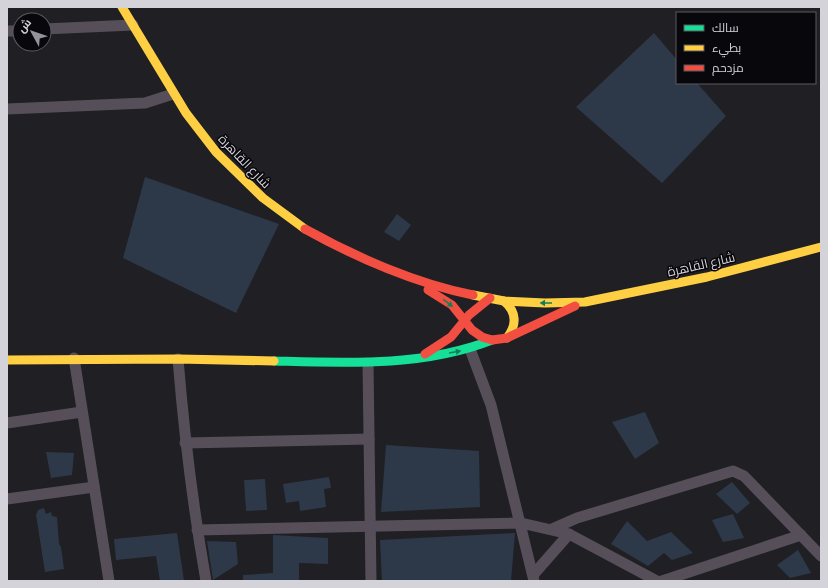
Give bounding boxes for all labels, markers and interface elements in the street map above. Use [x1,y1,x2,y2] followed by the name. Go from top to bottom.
[12,12,52,52] north arrow
[676,12,816,84] legend
[14,16,34,35] text: ش
[712,20,739,34] text: سالك
[712,40,741,58] text: بطيء
[712,60,744,76] text: مزدحم
[215,131,275,192] street label: شارع القاهرة
[666,248,737,281] street label: شارع القاهرة
[443,299,454,307] one-way arrow
[539,300,552,306] one-way arrow
[448,349,461,355] one-way arrow

